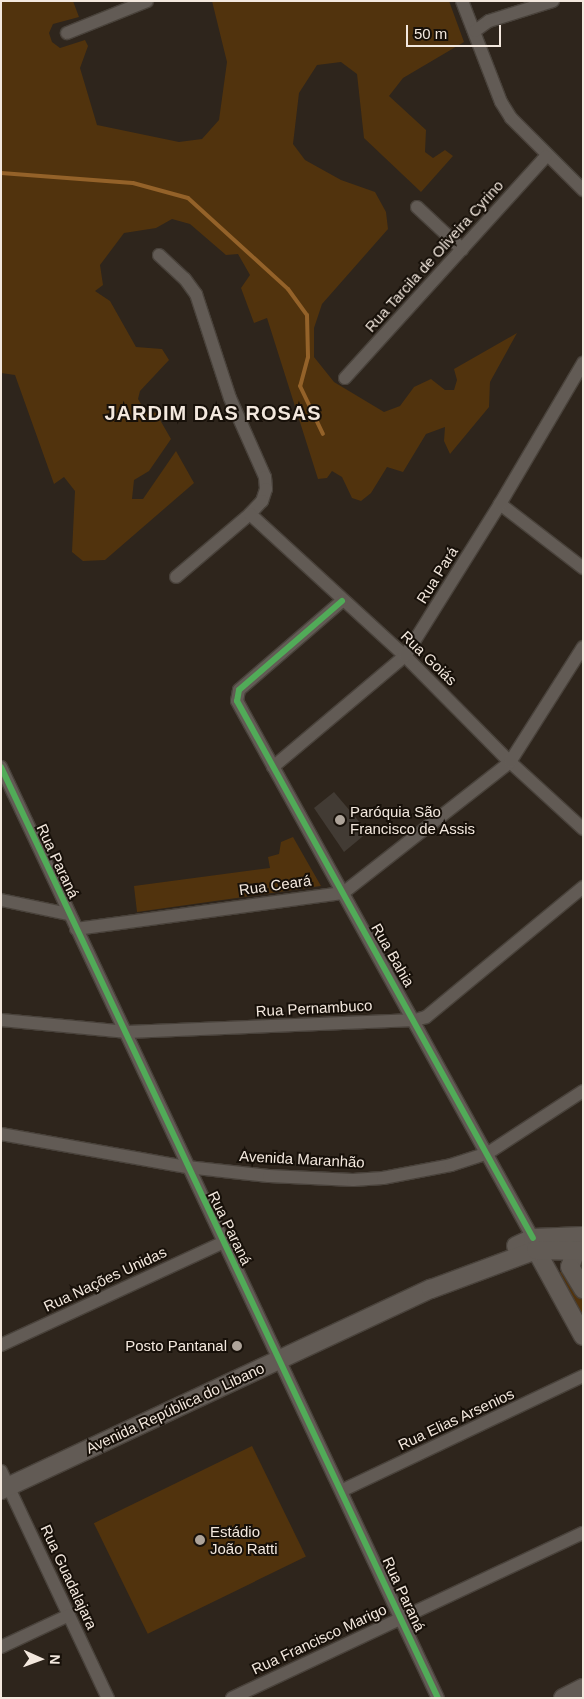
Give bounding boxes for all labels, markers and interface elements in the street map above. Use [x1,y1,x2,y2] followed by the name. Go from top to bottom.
[409,15,504,47] scale bar
[414,25,447,42] text: 50 m
[361,176,507,336] street label: Rua Tarcila de Oliveira Cyrino
[102,401,324,425] district label: JARDIM DAS ROSAS
[413,543,461,607] street label: Rua Pará
[397,627,461,689] street label: Rua Goiás
[350,802,476,837] place label: Paróquia São Francisco de Assis
[334,814,346,826] marker: Paróquia São Francisco de Assis
[33,821,83,901] street label: Rua Paraná
[238,871,312,899] street label: Rua Ceará
[368,920,418,990] street label: Rua Bahia
[255,996,373,1020] street label: Rua Pernambuco
[239,1147,365,1171] street label: Avenida Maranhão
[204,1188,256,1268] street label: Rua Paraná
[41,1243,169,1315] street label: Rua Nações Unidas
[125,1337,227,1355] place label: Posto Pantanal
[231,1340,243,1352] marker: Posto Pantanal
[83,1359,267,1457] street label: Avenida República do Libano
[395,1384,517,1454] street label: Rua Elias Arsenios
[37,1522,101,1632] street label: Rua Guadalajara
[210,1522,278,1557] place label: Estádio João Ratti
[194,1534,206,1546] marker: Estádio João Ratti
[379,1554,429,1634] street label: Rua Paraná
[249,1600,389,1678] street label: Rua Francisco Marigo
[15,1634,65,1684] north arrow
[47,1654,63,1665] text: N

